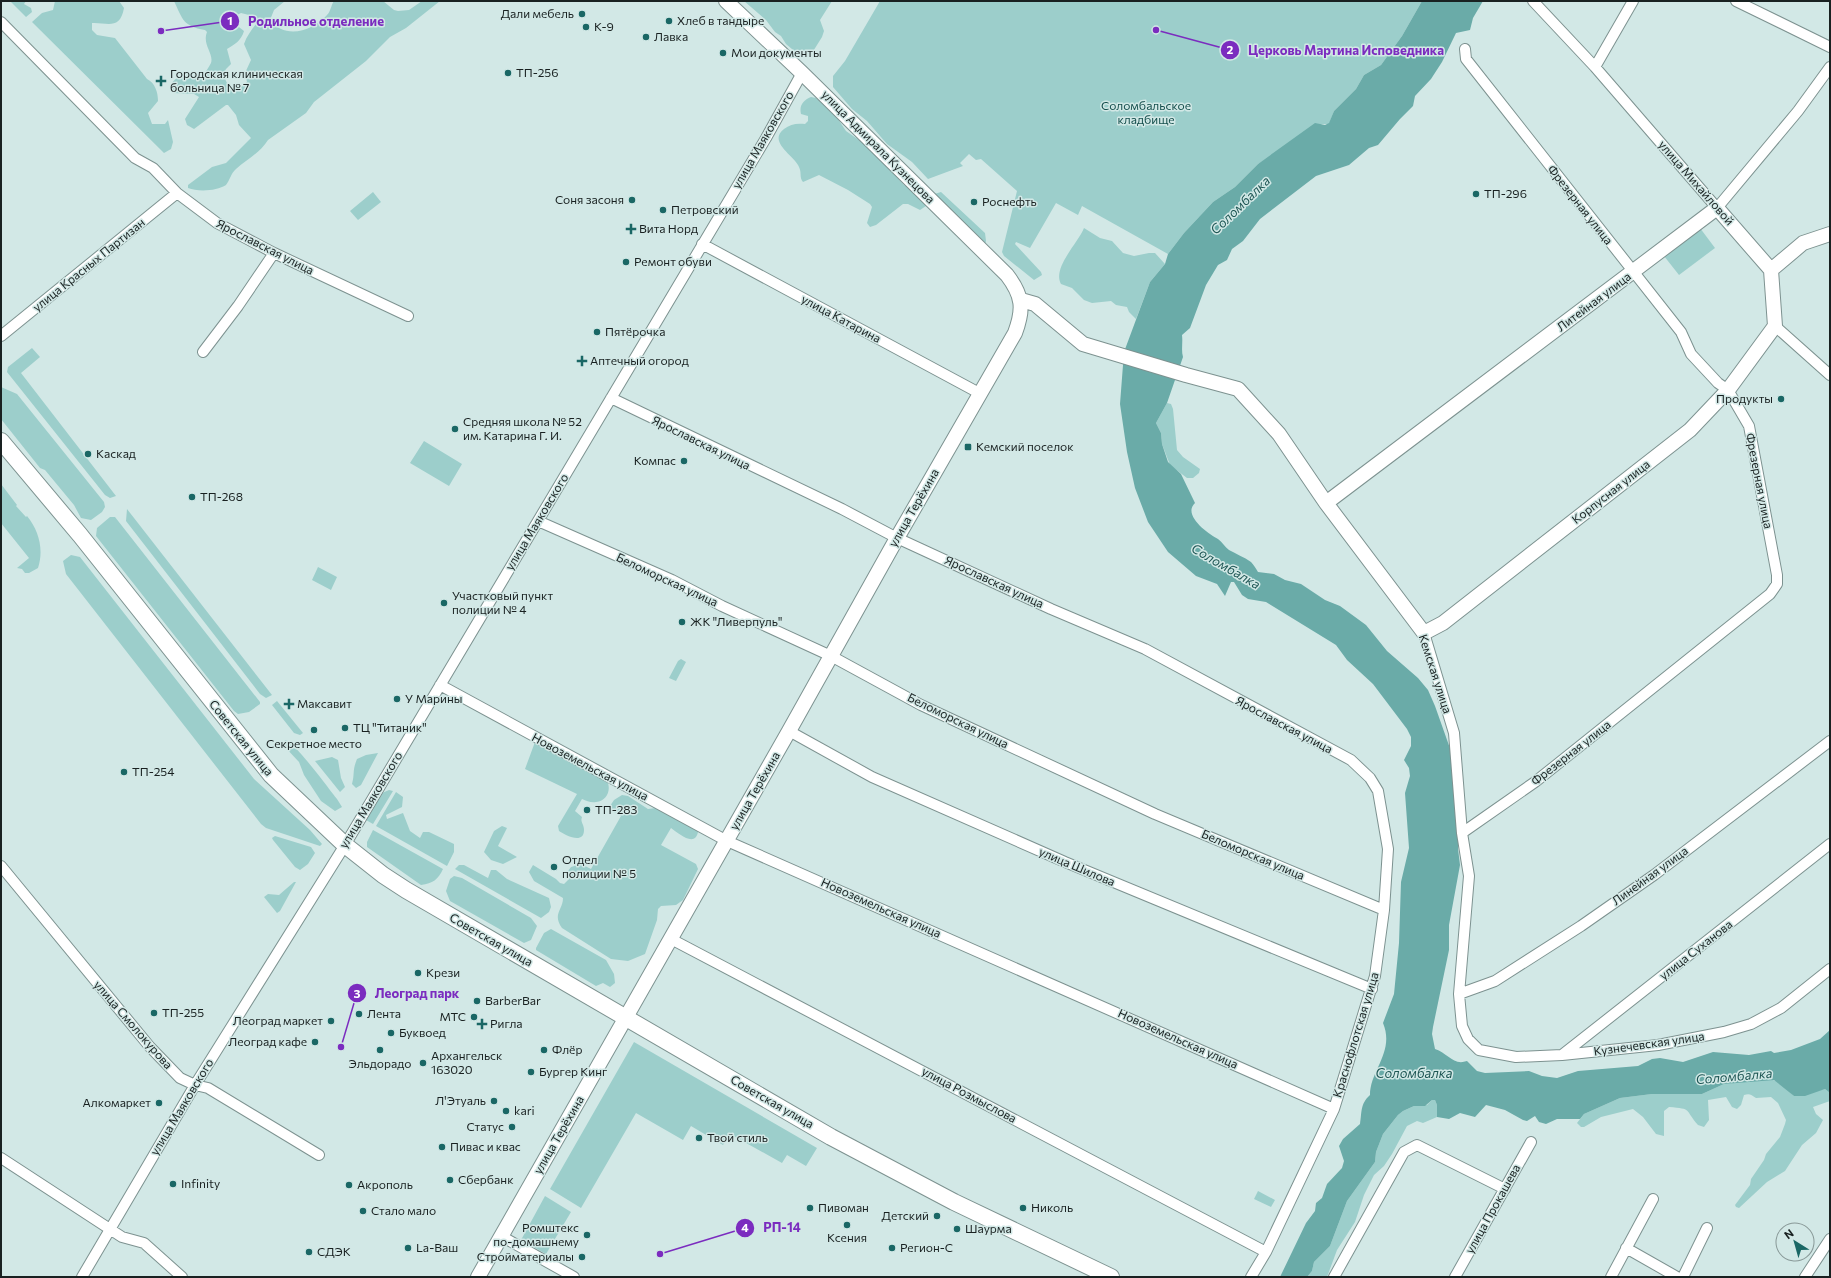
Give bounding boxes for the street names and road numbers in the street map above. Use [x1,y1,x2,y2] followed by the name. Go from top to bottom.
[819,87,938,206] street label: улица Адмирала Кузнецова
[728,88,796,191] street label: улица Маяковского
[1656,137,1737,228] street label: улица Михайловой
[1545,162,1616,247] street label: Фрезерная улица
[30,215,147,314] street label: улица Красных Партизан
[214,215,317,277] street label: Ярославская улица
[1554,269,1633,334] street label: Литейная улица
[799,291,884,345] street label: улица Катарина
[650,412,753,472] street label: Ярославская улица
[1744,432,1776,530] street label: Фрезерная улица
[1569,456,1652,526] street label: Корпусная улица
[885,466,941,549] street label: улица Терёхина
[502,471,571,572] street label: улица Маяковского
[614,549,721,609] street label: Беломорская улица
[943,552,1046,610] street label: Ярославская улица
[1417,632,1455,715] street label: Кемская улица
[906,690,1011,751] street label: Беломорская улица
[1234,693,1335,756] street label: Ярославская улица
[207,697,277,778] street label: Советская улица
[1528,717,1613,788] street label: Фрезерная улица
[530,729,651,803] street label: Новоземельская улица
[336,749,405,850] street label: улица Маяковского
[726,749,782,832] street label: улица Терёхина
[1200,826,1307,882] street label: Беломорская улица
[1609,843,1690,907] street label: Линейная улица
[1037,844,1118,888] street label: улица Шилова
[819,874,944,940] street label: Новоземельская улица
[447,910,536,969] street label: Советская улица
[1656,916,1735,982] street label: улица Суханова
[1329,970,1381,1099] street label: Краснофлотская улица
[92,977,176,1071] street label: улица Смолокурова
[1116,1005,1241,1071] street label: Новоземельская улица
[1592,1028,1705,1058] street label: Кузнечевская улица
[147,1056,216,1157] street label: улица Маяковского
[920,1063,1019,1125] street label: улица Розмыслова
[728,1072,817,1131] street label: Советская улица
[530,1093,586,1176] street label: улица Терёхина
[1462,1161,1522,1256] street label: улица Прокашева

